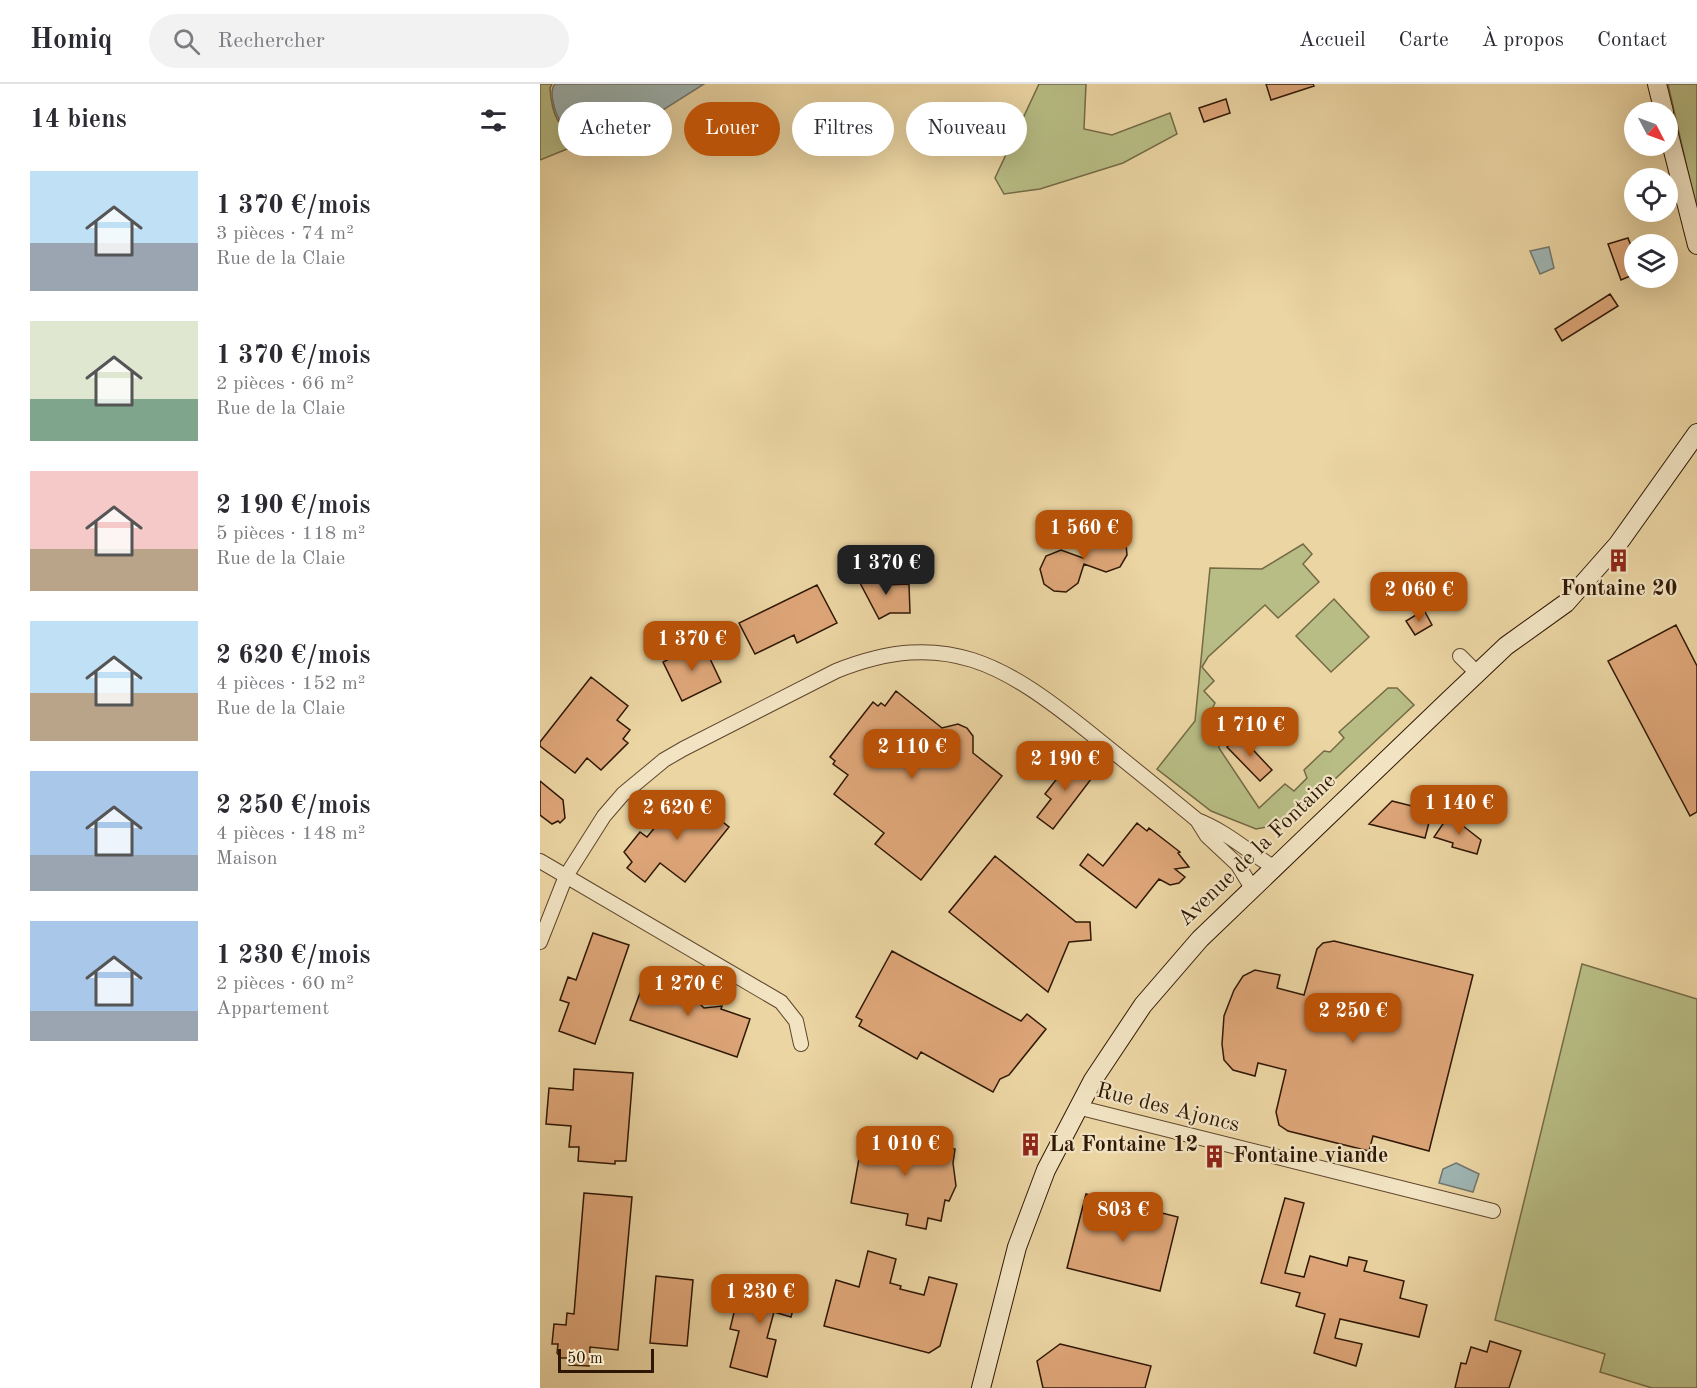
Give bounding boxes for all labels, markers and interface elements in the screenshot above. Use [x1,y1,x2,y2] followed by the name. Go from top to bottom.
[149,14,569,68] search box
[170,25,203,58] icon: search
[30,27,113,55] text: Homiq
[218,30,325,52] text: Rechercher
[1299,30,1366,51] text: Accueil
[1399,30,1449,51] text: Carte
[1482,30,1564,51] text: À propos
[1597,30,1667,51] text: Contact
[558,102,672,156] chip: Acheter
[684,102,780,156] chip: Louer
[792,102,894,156] chip: Filtres
[906,102,1027,156] chip: Nouveau
[1624,102,1678,156] north arrow
[1624,102,1678,288] map controls
[477,104,510,137] icon: filters
[30,107,127,133] text: 14 biens
[1624,168,1678,222] button: locate
[216,193,370,219] text: 1 370 €/mois
[78,195,150,267] icon: home
[216,224,354,244] text: 3 pièces · 74 m²
[1624,234,1678,288] button: layers
[216,249,345,269] text: Rue de la Claie
[216,343,370,369] text: 1 370 €/mois
[78,345,150,417] icon: home
[216,374,354,394] text: 2 pièces · 66 m²
[216,399,345,419] text: Rue de la Claie
[216,493,370,519] text: 2 190 €/mois
[78,495,150,567] icon: home
[1029,510,1139,561] pin: 1 560 €
[1049,519,1119,539] text: 1 560 €
[216,524,365,544] text: 5 pièces · 118 m²
[831,545,941,596] pin: 1 370 €
[1606,547,1632,573] building icon: Fontaine 20
[216,549,345,569] text: Rue de la Claie
[851,554,921,574] text: 1 370 €
[1364,572,1474,623] pin: 2 060 €
[1560,578,1678,600] place label: Fontaine 20
[1384,581,1454,601] text: 2 060 €
[637,621,747,672] pin: 1 370 €
[657,630,727,650] text: 1 370 €
[216,643,370,669] text: 2 620 €/mois
[78,645,150,717] icon: home
[216,674,365,694] text: 4 pièces · 152 m²
[216,699,345,719] text: Rue de la Claie
[1195,707,1305,758] pin: 1 710 €
[1215,716,1285,736] text: 1 710 €
[857,729,967,780] pin: 2 110 €
[877,738,947,758] text: 2 110 €
[1010,741,1120,792] pin: 2 190 €
[1030,750,1100,770] text: 2 190 €
[1174,769,1340,931] street label: Avenue de la Fontaine
[1404,785,1514,836] pin: 1 140 €
[622,790,732,841] pin: 2 620 €
[216,793,370,819] text: 2 250 €/mois
[1424,794,1494,814] text: 1 140 €
[78,795,150,867] icon: home
[642,799,712,819] text: 2 620 €
[216,824,365,844] text: 4 pièces · 148 m²
[216,849,277,869] text: Maison
[216,943,370,969] text: 1 230 €/mois
[78,945,150,1017] icon: home
[633,966,743,1017] pin: 1 270 €
[216,974,354,994] text: 2 pièces · 60 m²
[653,975,723,995] text: 1 270 €
[1298,993,1408,1044] pin: 2 250 €
[216,999,329,1019] text: Appartement
[1318,1002,1388,1022] text: 2 250 €
[1094,1080,1242,1136] street label: Rue des Ajoncs
[850,1126,960,1177] pin: 1 010 €
[1018,1132,1044,1158] building icon: La Fontaine 12
[1049,1134,1198,1156] place label: La Fontaine 12
[870,1135,940,1155] text: 1 010 €
[1202,1143,1228,1169] building icon: Fontaine viande
[1233,1145,1388,1167] place label: Fontaine viande
[1081,1192,1165,1243] pin: 803 €
[1097,1201,1149,1221] text: 803 €
[705,1274,815,1325] pin: 1 230 €
[725,1283,795,1303] text: 1 230 €
[558,1346,654,1374] scale bar
[567,1351,603,1367] text: 50 m

